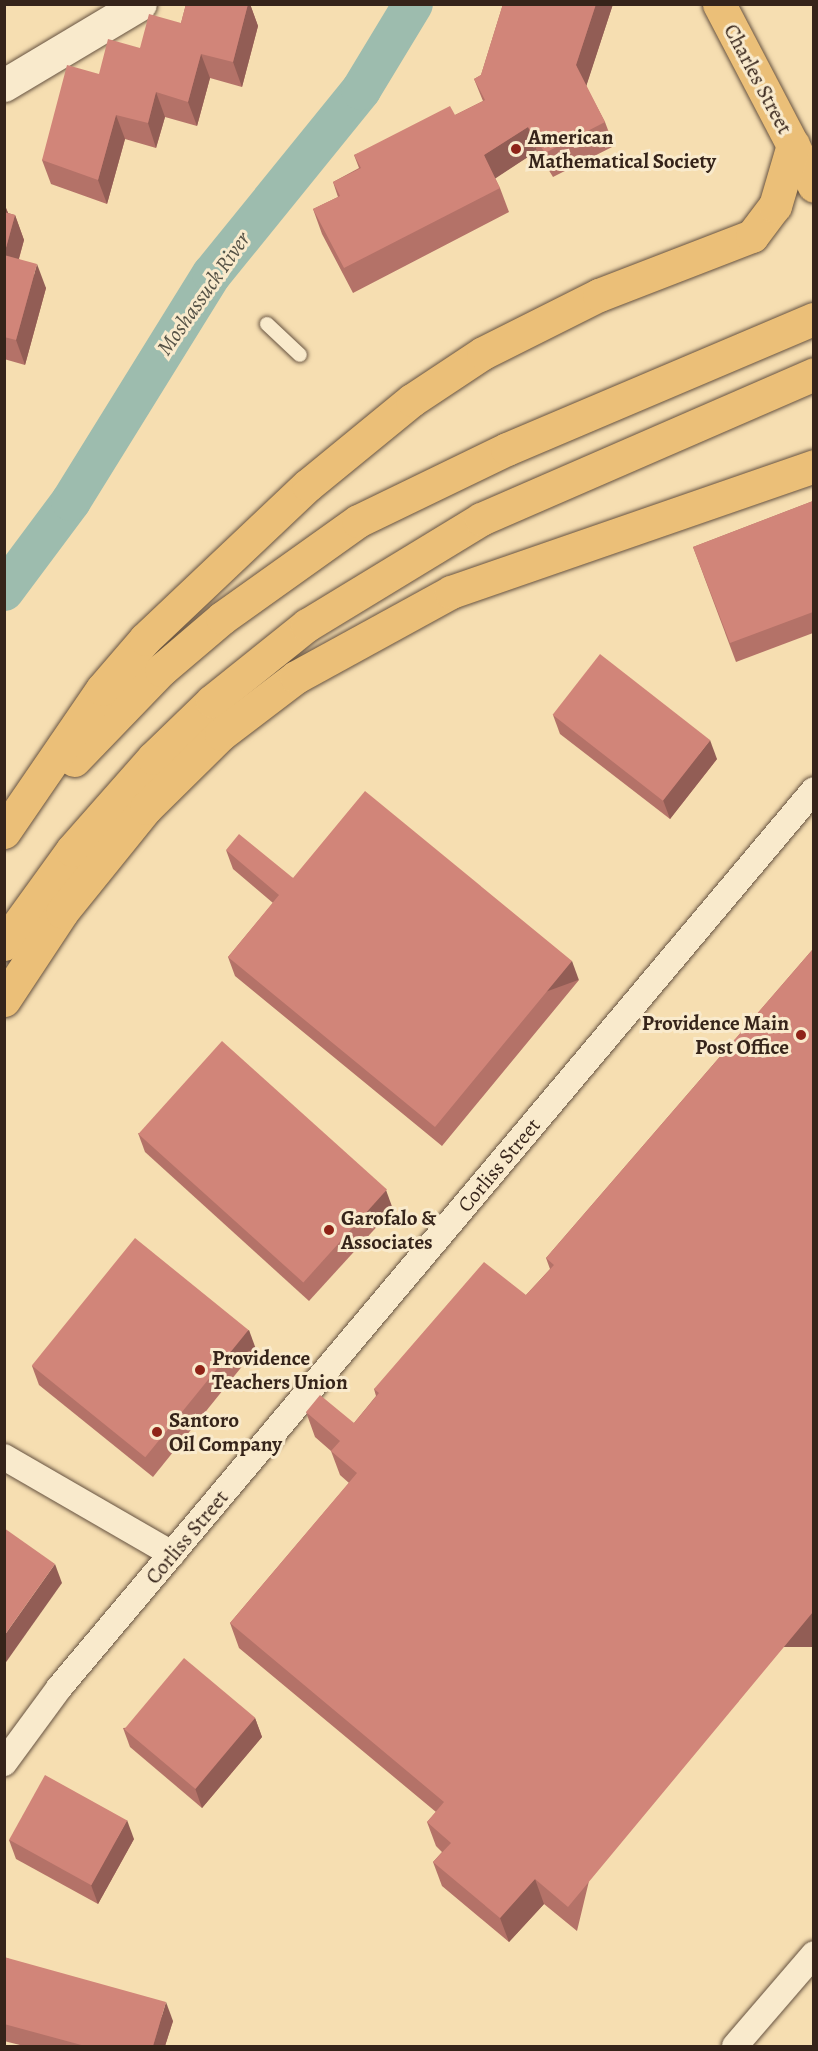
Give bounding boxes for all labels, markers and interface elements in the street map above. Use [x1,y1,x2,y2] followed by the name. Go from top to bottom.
[718,20,798,138] street label: Charles Street
[528,124,716,174] place label: American Mathematical Society
[509,142,523,156] marker: American Mathematical Society
[152,227,256,361] water label: Moshassuck River
[642,1010,789,1060] place label: Providence Main Post Office
[794,1028,808,1042] marker: Providence Main Post Office
[452,1113,546,1217] street label: Corliss Street
[341,1205,436,1255] place label: Garofalo & Associates
[322,1223,336,1237] marker: Garofalo & Associates
[212,1345,348,1395] place label: Providence Teachers Union
[193,1363,207,1377] marker: Providence Teachers Union
[169,1407,282,1457] place label: Santoro Oil Company
[150,1425,164,1439] marker: Santoro Oil Company
[140,1485,234,1589] street label: Corliss Street

